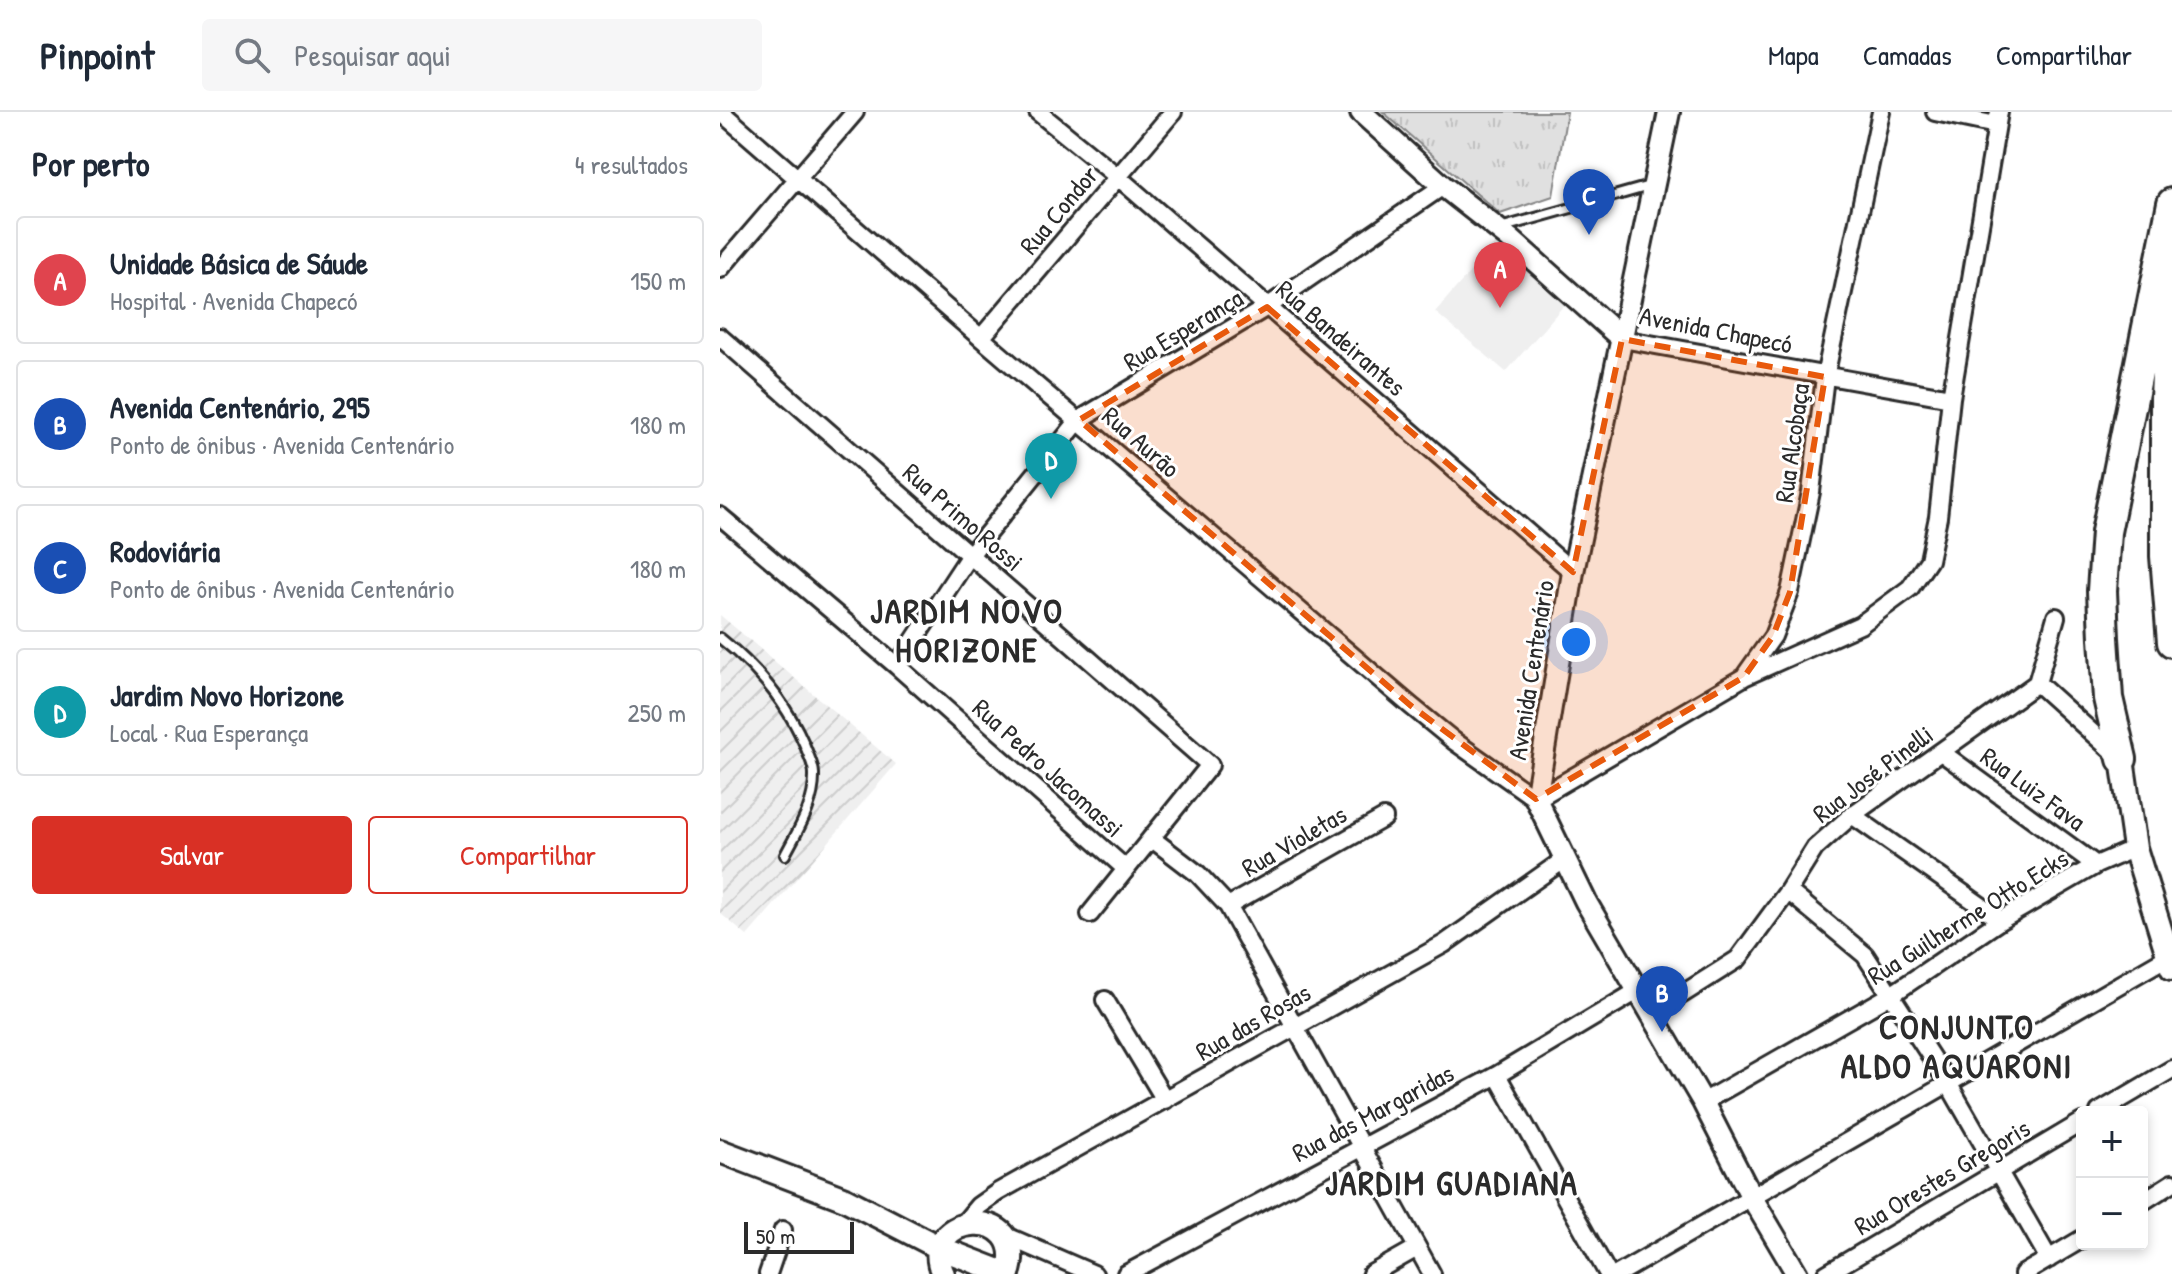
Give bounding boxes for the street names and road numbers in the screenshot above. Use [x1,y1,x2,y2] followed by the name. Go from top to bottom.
[1011,158,1106,261] street label: Rua Condor
[1269,272,1414,404] street label: Rua Bandeirantes
[1116,280,1249,379] street label: Rua Esperança
[1637,298,1795,361] street label: Avenida Chapecó
[1766,381,1817,505] street label: Rua Alcobaça
[1095,398,1188,485] street label: Rua Aurão
[896,455,1031,579] street label: Rua Primo Rossi
[1499,578,1562,762] street label: Avenida Centenário
[965,690,1131,845] street label: Rua Pedro Jacomassi
[1805,717,1940,830] street label: Rua José Pinelli
[1974,739,2093,839] street label: Rua Luiz Fava
[1235,796,1353,885] street label: Rua Violetas
[1861,841,2075,992] street label: Rua Guilherme Otto Ecks
[1189,975,1317,1069] street label: Rua das Rosas
[1286,1055,1460,1170] street label: Rua das Margaridas
[1847,1110,2036,1243] street label: Rua Orestes Gregoris

